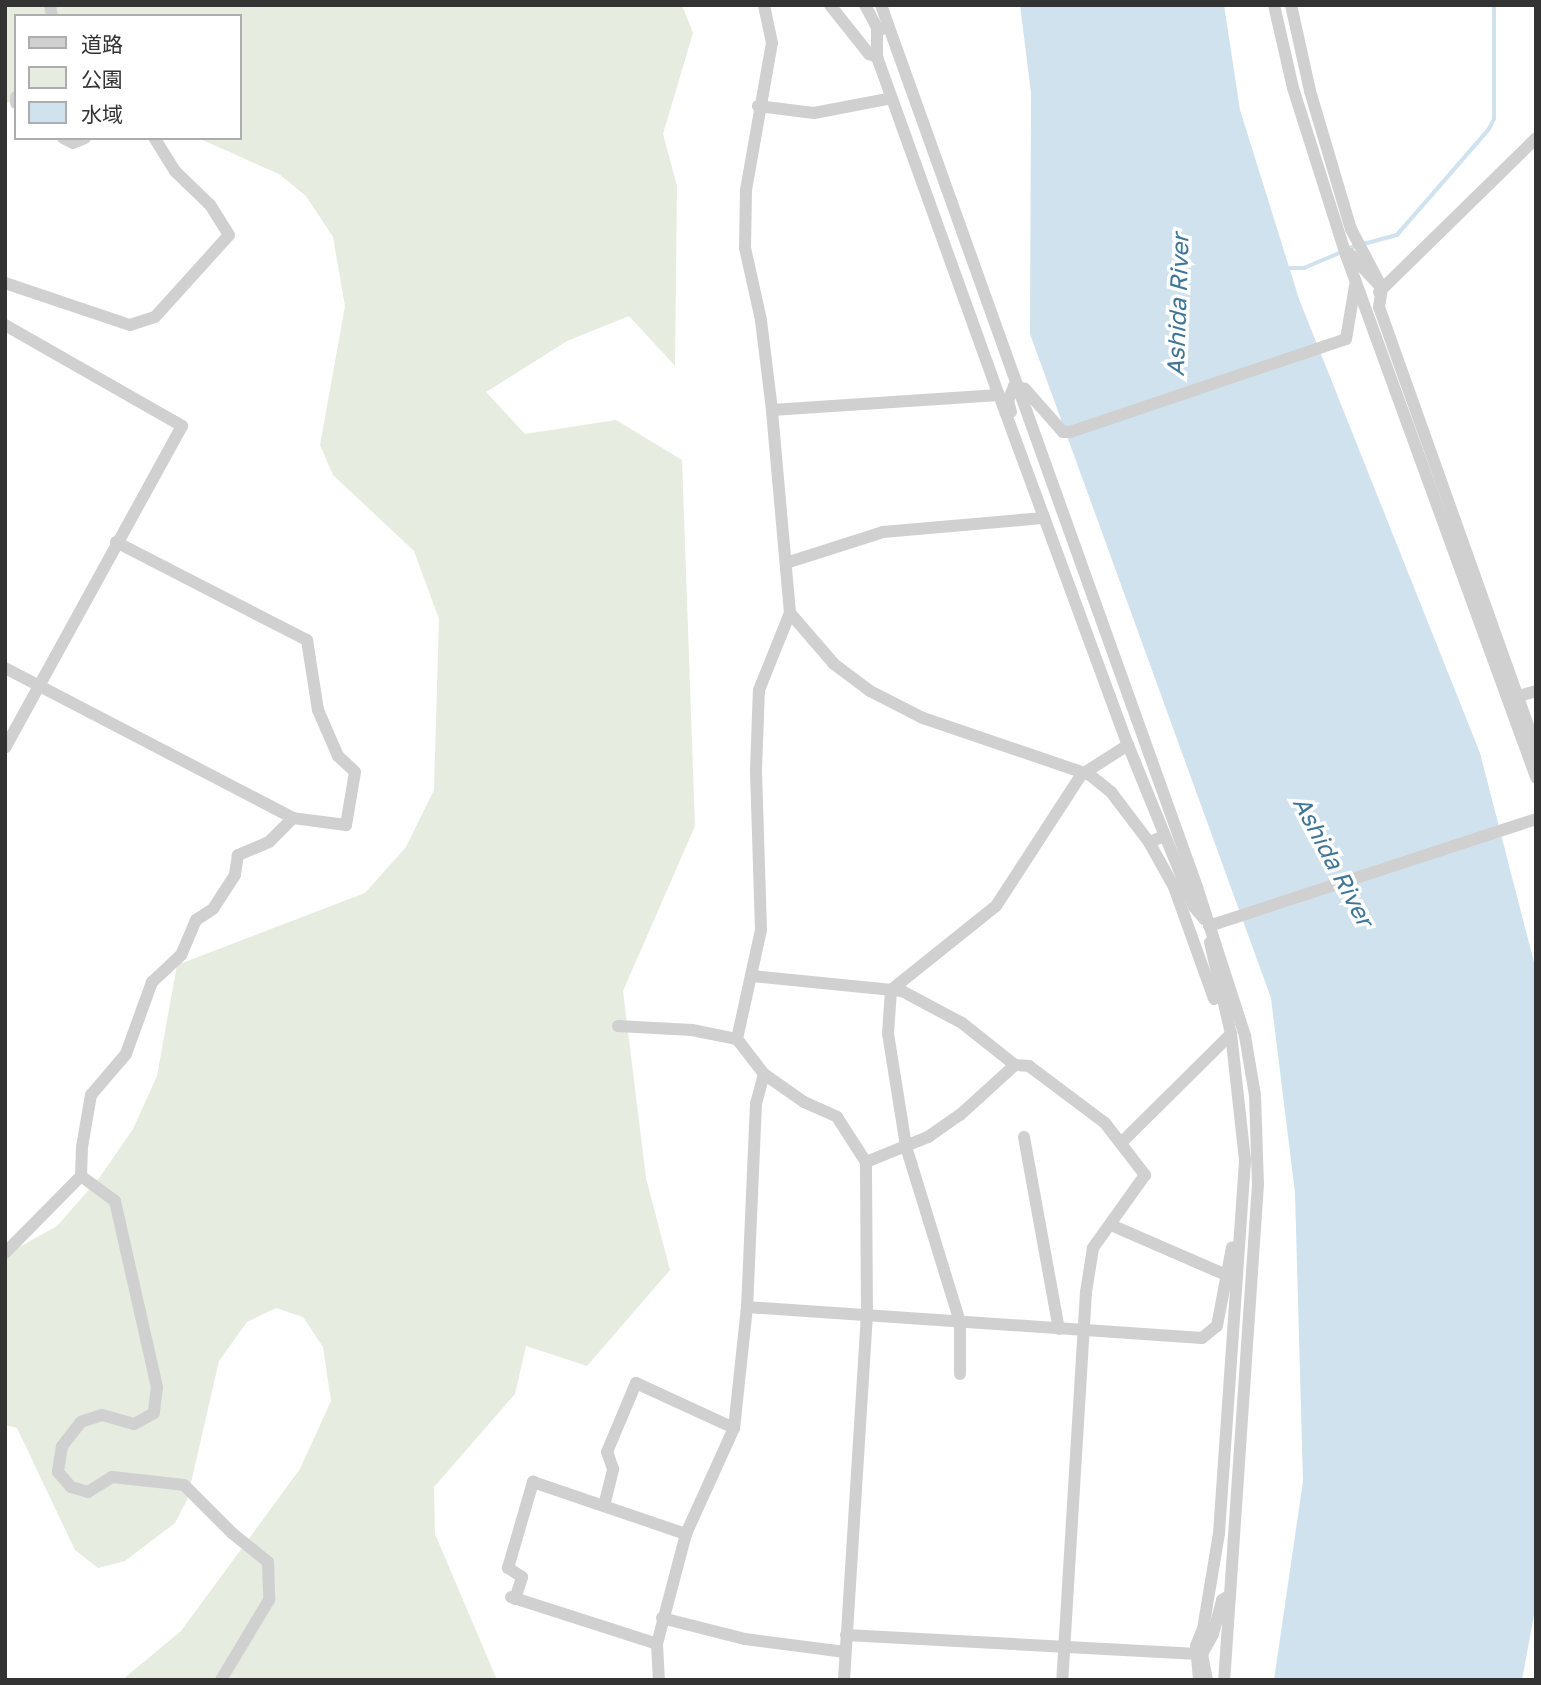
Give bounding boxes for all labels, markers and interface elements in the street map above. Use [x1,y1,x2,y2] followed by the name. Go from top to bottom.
[14,14,242,140] legend
[81,31,123,57] text: 道路
[81,66,123,92] text: 公園
[81,101,123,127] text: 水域
[1160,233,1194,377] water label: Ashida River
[1288,791,1380,931] water label: Ashida River

